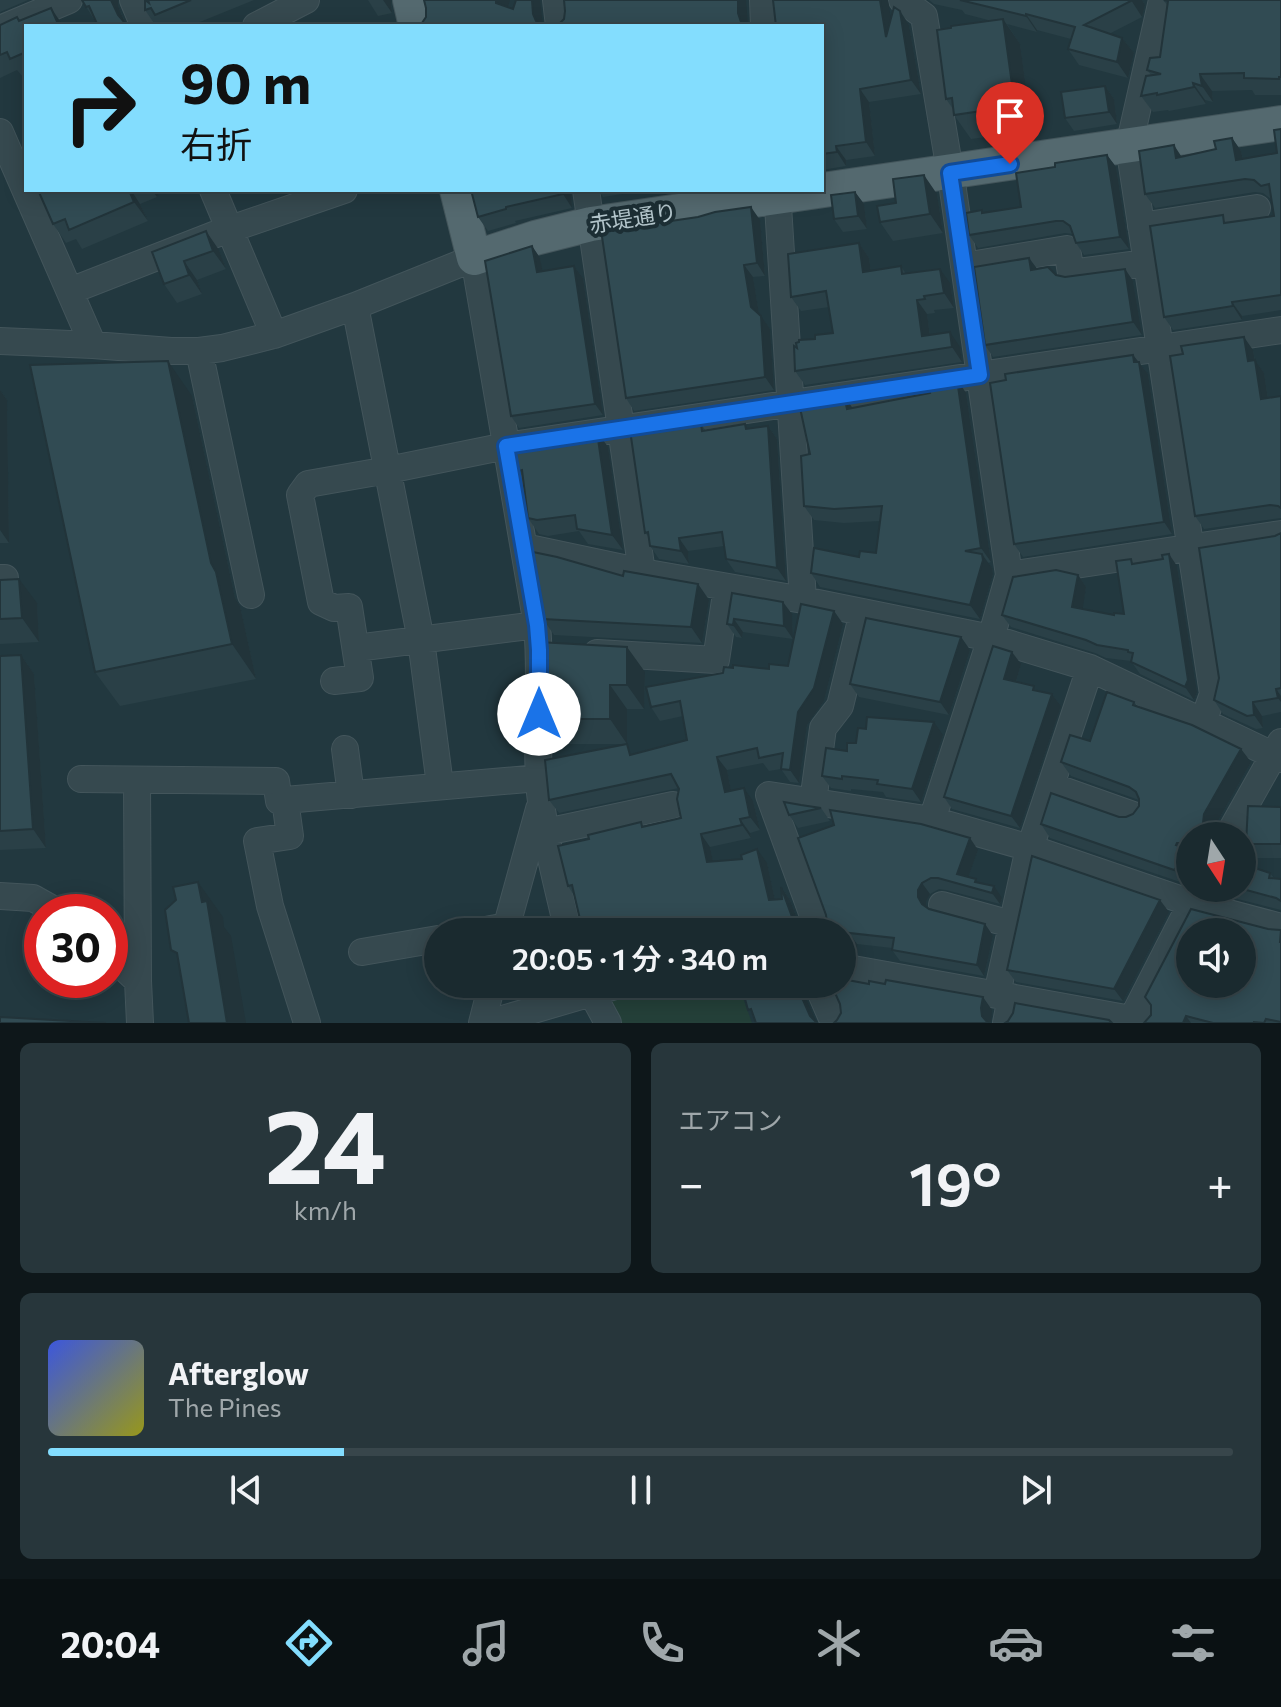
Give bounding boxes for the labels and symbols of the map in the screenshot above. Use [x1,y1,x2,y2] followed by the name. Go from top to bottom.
[976,82,1044,164] pin
[587,197,678,238] street label: 赤堤通り
[497,672,581,756] position arrow
[1176,822,1256,902] north arrow
[24,894,128,998] speed limit sign: 30

